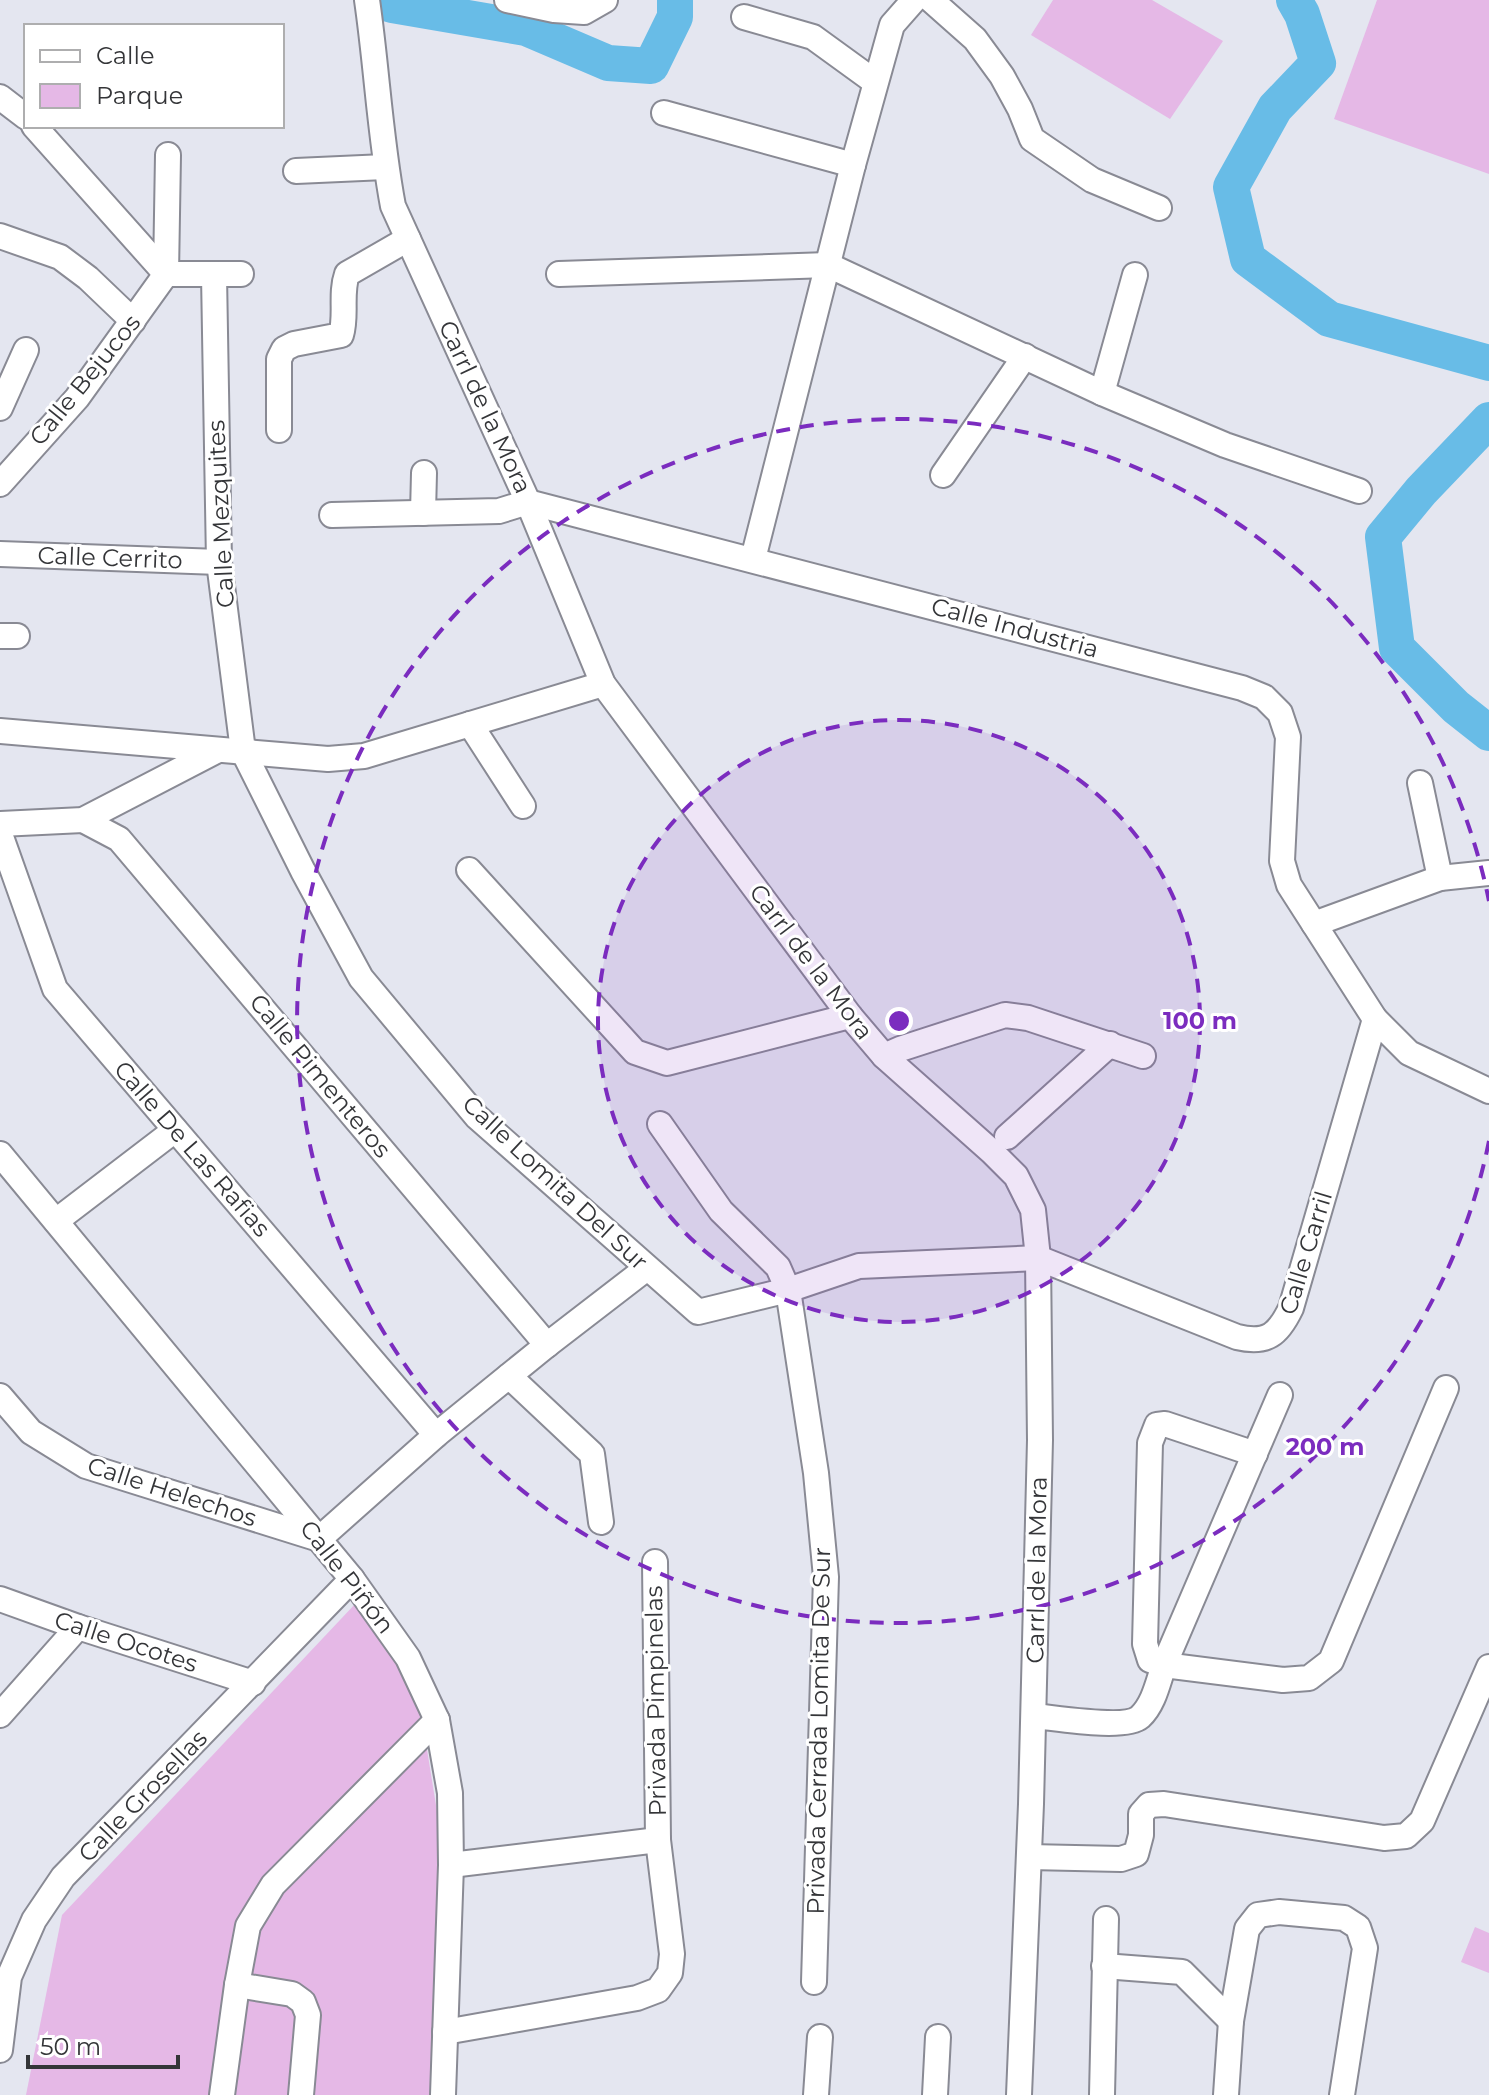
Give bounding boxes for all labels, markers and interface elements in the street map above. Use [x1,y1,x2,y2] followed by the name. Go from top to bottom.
[24,24,284,128] legend
[96,41,154,70] text: Calle
[96,81,183,110] text: Parque
[23,308,146,451] street label: Calle Bejucos
[433,316,538,498] street label: Carrl de la Mora
[201,419,240,609] street label: Calle Mezquites
[37,540,183,575] street label: Calle Cerrito
[928,591,1102,664] street label: Calle Industria
[743,878,879,1045] street label: Carrl de la Mora
[244,988,397,1163] street label: Calle Pimenteros
[1163,1006,1237,1035] text: 100 m
[885,1007,913,1035] centre of rings
[108,1055,277,1243] street label: Calle De Las Rafias
[457,1089,654,1276] street label: Calle Lomita Del Sur
[1273,1188,1338,1318] street label: Calle Carril
[1286,1432,1364,1461] text: 200 m
[84,1451,260,1533] street label: Calle Helechos
[1020,1476,1053,1664] street label: Carrl de la Mora
[294,1514,401,1639] street label: Calle Piñón
[801,1547,836,1915] street label: Privada Cerrada Lomita De Sur
[639,1585,672,1817] street label: Privada Pimpinelas
[51,1605,201,1678] street label: Calle Ocotes
[72,1723,213,1868] street label: Calle Grosellas
[28,2019,178,2069] scale bar
[40,2032,101,2061] text: 50 m

